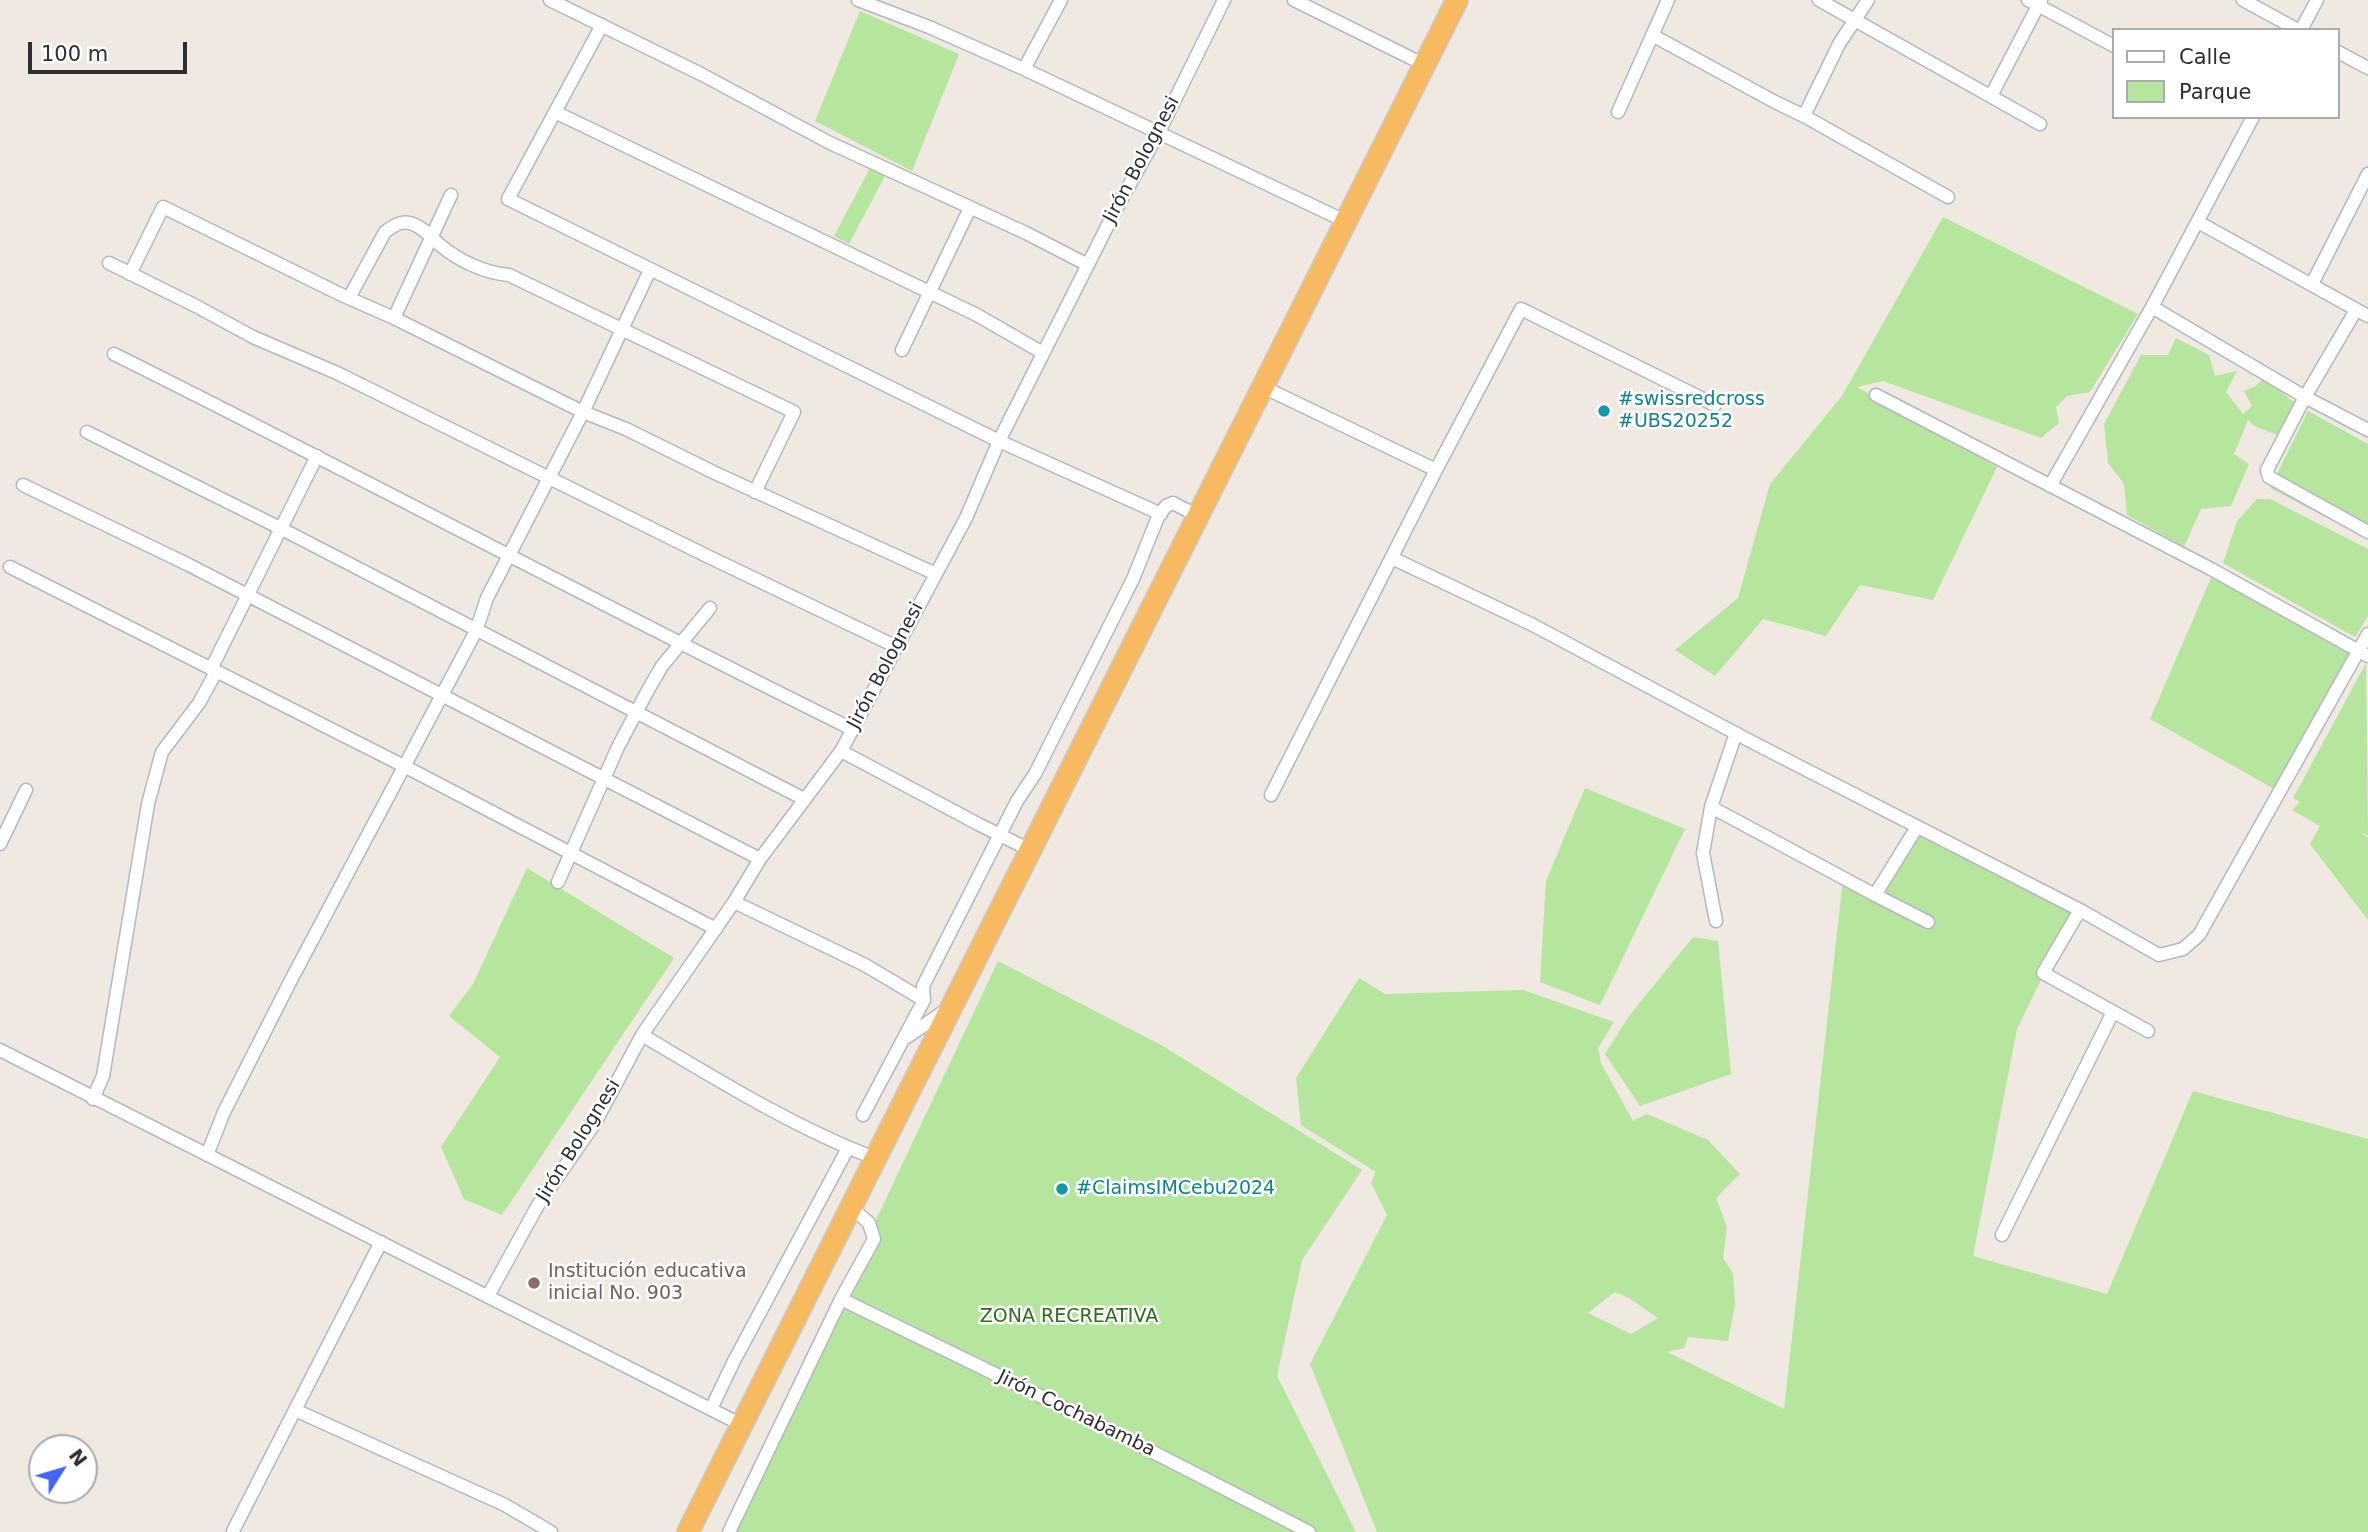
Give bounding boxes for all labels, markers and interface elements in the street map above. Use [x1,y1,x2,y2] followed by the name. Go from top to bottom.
[32,28,191,72] scale bar
[2112,28,2340,119] legend
[41,42,108,66] text: 100 m
[2179,45,2231,69] text: Calle
[2179,80,2251,104] text: Parque
[1099,93,1185,227] street label: Jirón Bolognesi
[1618,389,1765,433] place label: #swissredcross #UBS20252
[1596,403,1612,419] marker: #swissredcross #UBS20252
[843,599,929,733] street label: Jirón Bolognesi
[532,1075,626,1207] street label: Jirón Bolognesi
[1076,1178,1275,1200] place label: #ClaimsIMCebu2024
[1054,1181,1070,1197] marker: #ClaimsIMCebu2024
[548,1261,747,1305] place label: Institución educativa inicial No. 903
[526,1275,542,1291] marker: Institución educativa inicial No. 903
[980,1306,1158,1328] park label: ZONA RECREATIVA
[993,1366,1159,1462] street label: Jirón Cochabamba
[28,1434,98,1504] north arrow
[65,1445,92,1471] text: N

